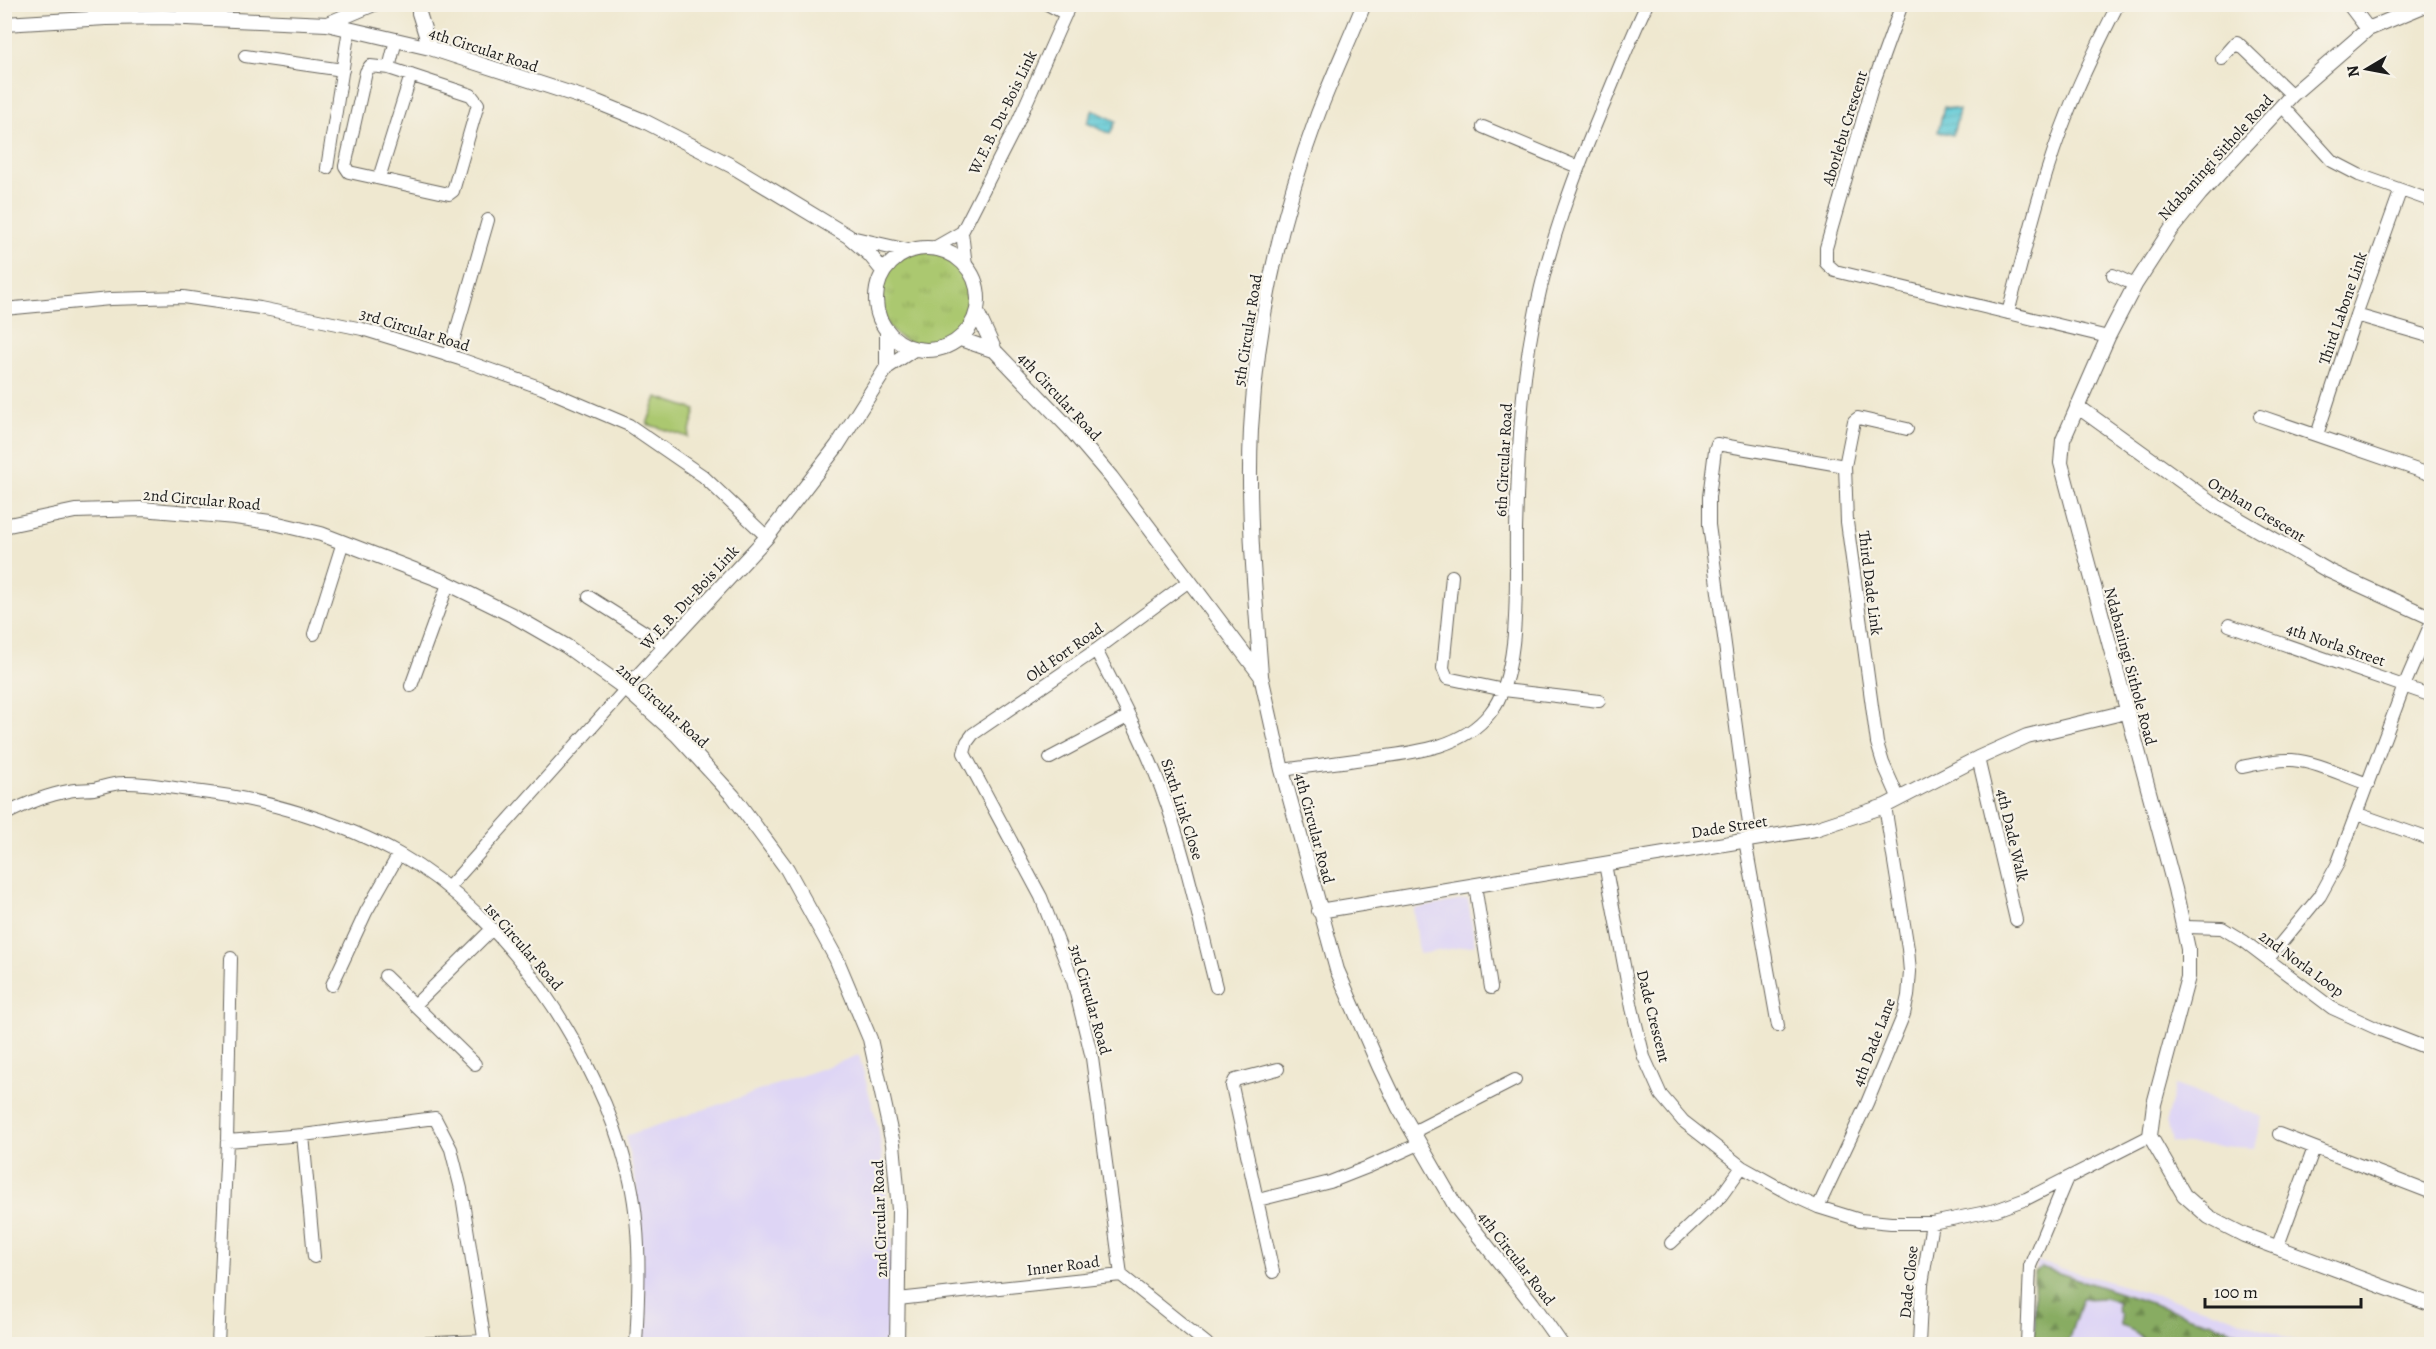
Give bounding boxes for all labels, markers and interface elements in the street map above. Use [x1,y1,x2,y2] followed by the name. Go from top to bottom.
[426,22,542,78] street label: 4th Circular Road
[2337,39,2397,99] north arrow
[963,47,1043,179] street label: W.E.B. Du-Bois Link
[2341,63,2365,79] text: N
[1817,68,1873,190] street label: Aborlebu Crescent
[2153,90,2279,226] street label: Ndabaningi Sithole Road
[2313,249,2373,368] street label: Third Labone Link
[1228,272,1268,388] street label: 5th Circular Road
[357,303,473,357] street label: 3rd Circular Road
[1012,348,1106,446] street label: 4th Circular Road
[1490,402,1518,518] street label: 6th Circular Road
[2203,472,2310,548] street label: Orphan Crescent
[142,484,262,516] street label: 2nd Circular Road
[1853,530,1887,637] street label: Third Dade Link
[635,541,744,655] street label: W.E.B. Du-Bois Link
[2098,585,2162,748] street label: Ndabaningi Sithole Road
[1021,618,1108,688] street label: Old Fort Road
[2283,618,2388,672] street label: 4th Norla Street
[611,658,714,754] street label: 2nd Circular Road
[1155,756,1209,863] street label: Sixth Link Close
[1289,770,1339,886] street label: 4th Circular Road
[1991,787,2033,884] street label: 4th Dade Walk
[1689,810,1769,844] street label: Dade Street
[479,898,568,996] street label: 1st Circular Road
[2254,925,2349,1002] street label: 2nd Norla Loop
[1064,941,1116,1057] street label: 3rd Circular Road
[1631,968,1675,1065] street label: Dade Crescent
[1847,995,1901,1090] street label: 4th Dade Lane
[867,1159,893,1278] street label: 2nd Circular Road
[1473,1207,1560,1311] street label: 4th Circular Road
[1894,1245,1924,1320] street label: Dade Close
[1026,1251,1101,1281] street label: Inner Road
[2205,1271,2361,1309] scale bar
[2214,1280,2258,1304] text: 100 m

